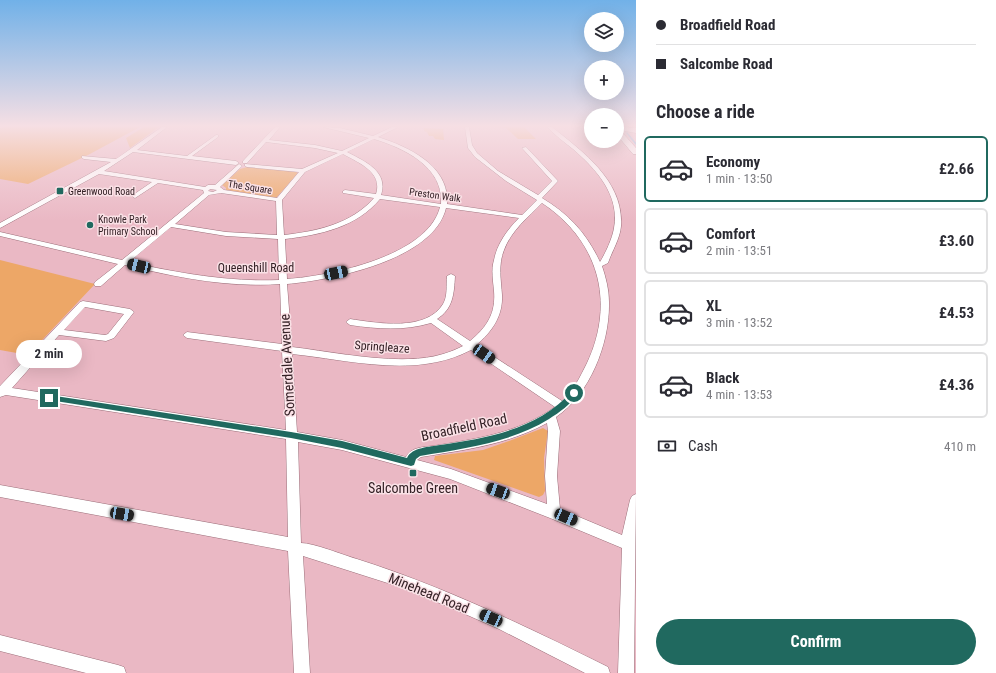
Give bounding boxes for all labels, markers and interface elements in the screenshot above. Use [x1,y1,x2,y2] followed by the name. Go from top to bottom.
[584,12,624,148] map controls
[584,12,624,52] button: layers
[680,16,775,34] text: Broadfield Road
[680,55,773,73] text: Salcombe Road
[584,60,624,100] button: +
[656,101,755,122] text: Choose a ride
[584,108,624,148] button: −
[658,151,694,187] icon: car
[706,153,760,171] text: Economy
[939,160,974,178] text: £2.66
[706,171,772,186] text: 1 min · 13:50
[227,178,273,196] street label: The Square
[55,186,65,196] marker: Greenwood Road
[68,186,135,197] place label: Greenwood Road
[409,186,462,204] street label: Preston Walk
[98,214,158,237] place label: Knowle Park Primary School
[85,220,95,230] marker: Knowle Park Primary School
[658,223,694,259] icon: car
[706,225,755,243] text: Comfort
[939,232,974,250] text: £3.60
[706,243,772,258] text: 2 min · 13:51
[126,257,152,275] car
[218,261,294,275] street label: Queenshill Road
[323,265,349,281] car
[658,295,694,331] icon: car
[706,297,722,315] text: XL
[939,304,974,322] text: £4.53
[276,313,298,417] street label: Somerdale Avenue
[706,315,772,330] text: 3 min · 13:52
[354,338,410,356] street label: Springleaze
[16,340,82,368] callout: 2 min
[471,342,497,366] car
[35,346,63,361] text: 2 min
[658,367,694,403] icon: car
[706,369,739,387] text: Black
[939,376,974,394] text: £4.36
[565,384,583,402] route start
[706,387,772,402] text: 4 min · 13:53
[40,389,58,407] route end
[420,410,508,444] street label: Broadfield Road
[656,435,678,457] icon: cash
[688,437,718,455] text: Cash
[944,439,976,454] text: 410 m
[408,468,418,478] marker: Salcombe Green
[368,480,458,496] place label: Salcombe Green
[485,481,511,501] car
[109,506,135,522] car
[553,507,579,527] car
[386,570,472,616] street label: Minehead Road
[478,608,504,628] car
[656,619,976,665] button: Confirm

